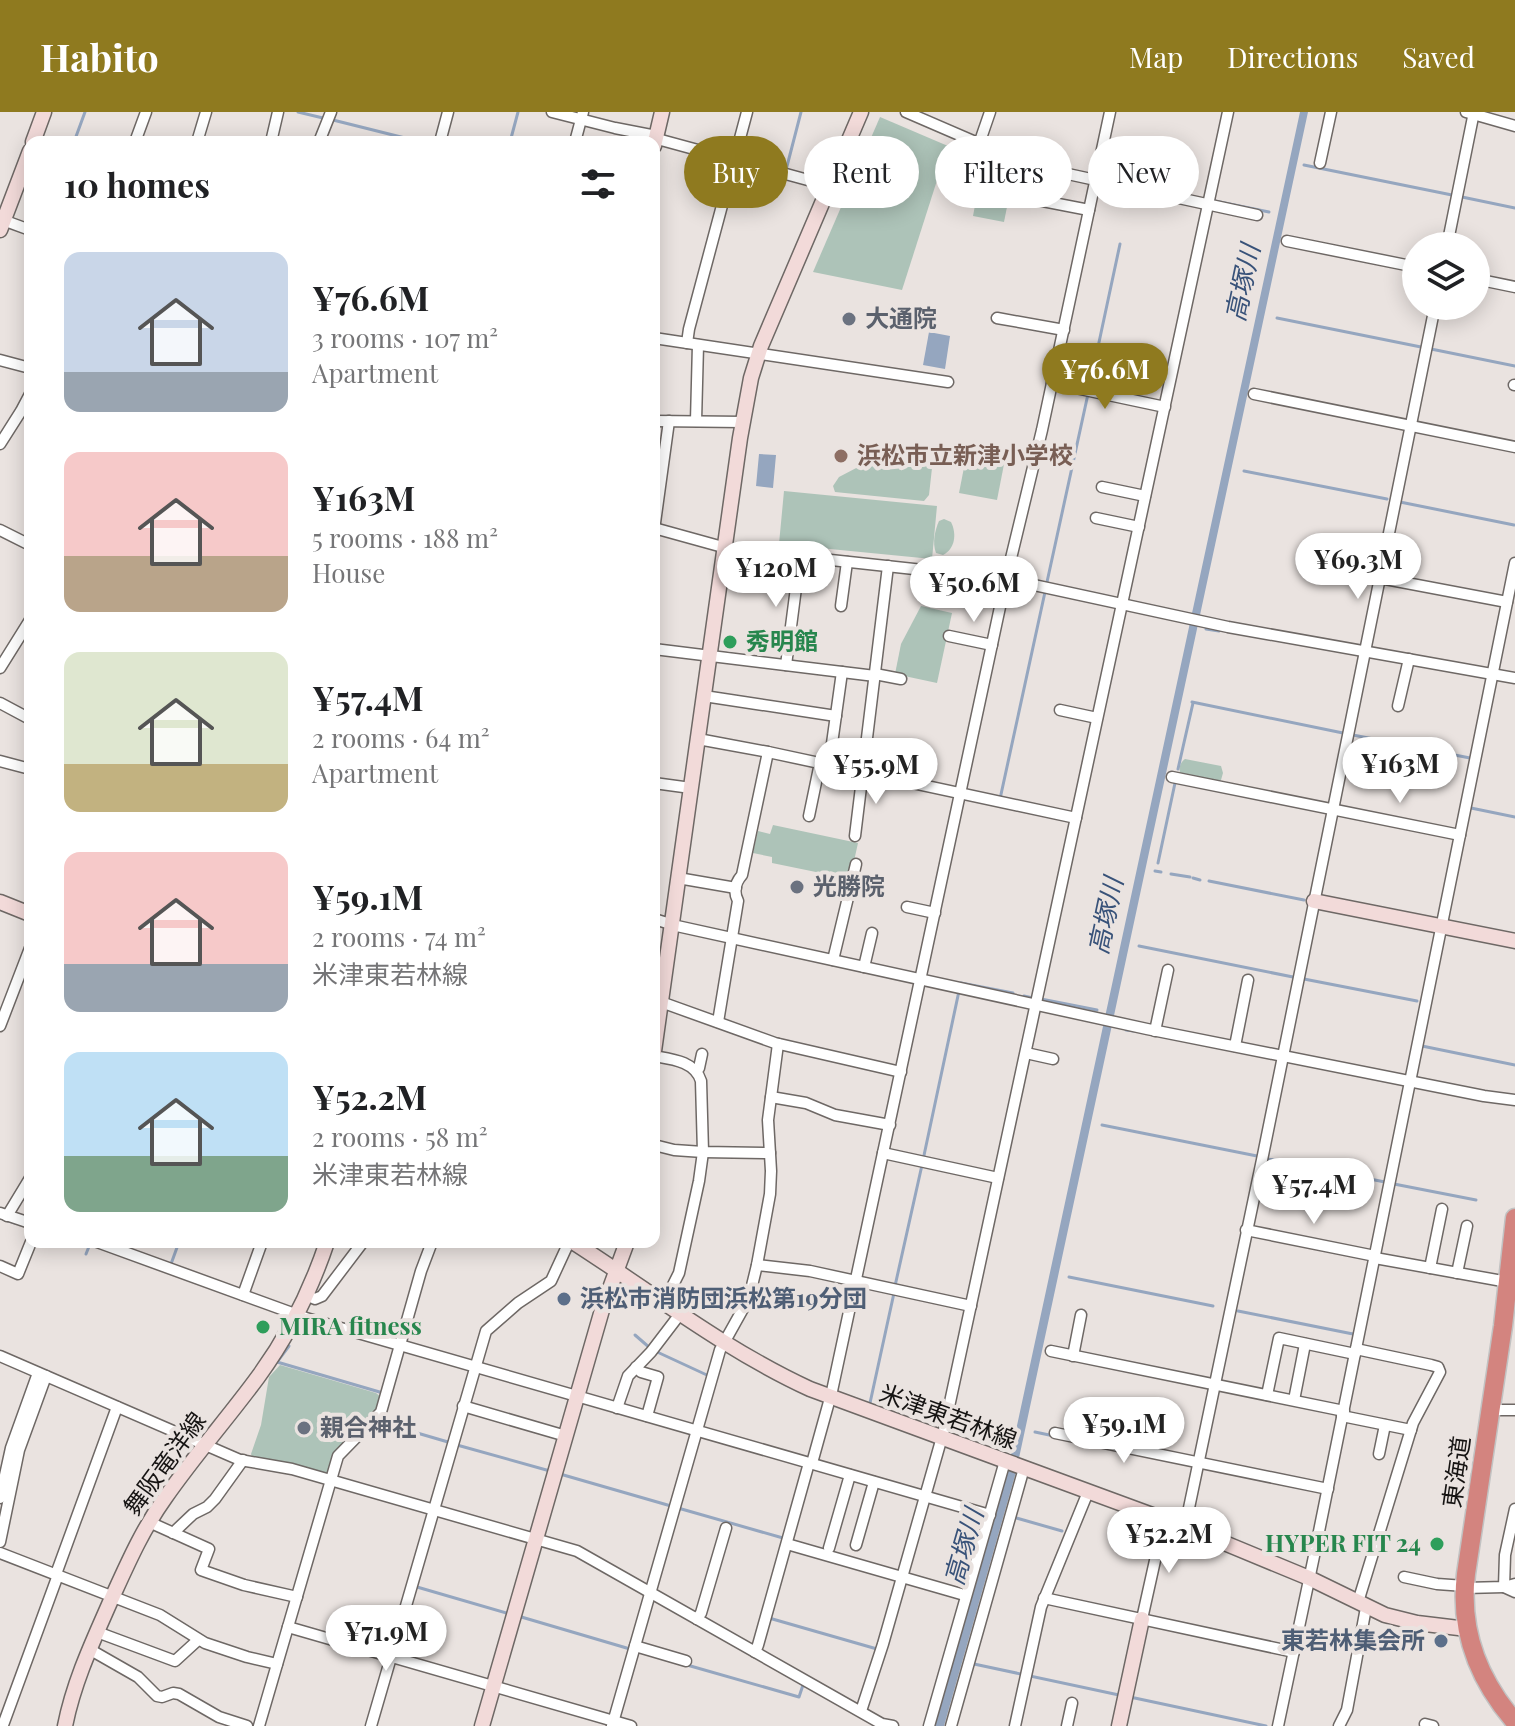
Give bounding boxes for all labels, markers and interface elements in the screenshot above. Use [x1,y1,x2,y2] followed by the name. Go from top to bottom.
[40,31,159,82] text: Habito
[1129,38,1183,75] text: Map
[1227,38,1358,75] text: Directions
[1402,38,1475,75] text: Saved
[684,136,788,208] chip: Buy
[804,136,919,208] chip: Rent
[935,136,1072,208] chip: Filters
[1088,136,1199,208] chip: New
[64,161,210,207] text: 10 homes
[576,162,620,206] icon: filters
[1402,232,1490,320] map controls
[1402,232,1490,320] button: layers
[1216,238,1267,324] water label: 高塚川
[312,274,429,320] text: ¥76.6M
[128,284,224,380] icon: home
[865,301,937,333] place label: 大通院
[840,310,858,328] marker: 大通院
[312,320,498,355] text: 3 rooms · 107 m²
[1040,343,1170,411] pin: ¥76.6M
[1060,351,1150,386] text: ¥76.6M
[312,355,438,390] text: Apartment
[857,438,1073,470] place label: 浜松市立新津小学校
[832,447,850,465] marker: 浜松市立新津小学校
[312,474,415,520] text: ¥163M
[128,484,224,580] icon: home
[312,520,498,555] text: 5 rooms · 188 m²
[1293,533,1423,601] pin: ¥69.3M
[720,541,832,609] pin: ¥120M
[1313,541,1403,576] text: ¥69.3M
[735,549,817,584] text: ¥120M
[312,555,385,590] text: House
[909,556,1039,624] pin: ¥50.6M
[928,564,1020,599] text: ¥50.6M
[746,624,818,656] place label: 秀明館
[721,633,739,651] marker: 秀明館
[312,674,424,720] text: ¥57.4M
[128,684,224,780] icon: home
[312,720,490,755] text: 2 rooms · 64 m²
[1344,737,1456,805] pin: ¥163M
[811,738,941,806] pin: ¥55.9M
[1361,745,1439,780] text: ¥163M
[833,746,919,781] text: ¥55.9M
[312,755,438,790] text: Apartment
[813,869,885,901] place label: 光勝院
[1079,871,1130,957] water label: 高塚川
[312,873,423,919] text: ¥59.1M
[788,878,806,896] marker: 光勝院
[128,884,224,980] icon: home
[312,919,486,954] text: 2 rooms · 74 m²
[312,956,468,991] text: 米津東若林線
[312,1073,427,1119] text: ¥52.2M
[128,1084,224,1180] icon: home
[312,1119,488,1154] text: 2 rooms · 58 m²
[312,1156,468,1191] text: 米津東若林線
[1249,1158,1379,1226] pin: ¥57.4M
[1271,1166,1357,1201] text: ¥57.4M
[580,1281,866,1313] place label: 浜松市消防団浜松第19分団
[555,1290,573,1308] marker: 浜松市消防団浜松第19分団
[279,1309,422,1341] place label: MIRA fitness
[254,1318,272,1336] marker: MIRA fitness
[876,1375,1022,1455] street label: 米津東若林線
[1059,1397,1189,1465] pin: ¥59.1M
[115,1405,212,1521] street label: 舞阪竜洋線
[1081,1405,1167,1440] text: ¥59.1M
[320,1410,416,1442] place label: 親合神社
[295,1419,313,1437] marker: 親合神社
[1434,1434,1476,1510] street label: 東海道
[935,1501,991,1589] water label: 高塚川
[1104,1507,1234,1575] pin: ¥52.2M
[1125,1515,1213,1550] text: ¥52.2M
[1265,1526,1421,1558] place label: HYPER FIT 24
[1428,1535,1446,1553] marker: HYPER FIT 24
[321,1605,451,1673] pin: ¥71.9M
[344,1613,428,1648] text: ¥71.9M
[1281,1623,1425,1655] place label: 東若林集会所
[1432,1632,1450,1650] marker: 東若林集会所

